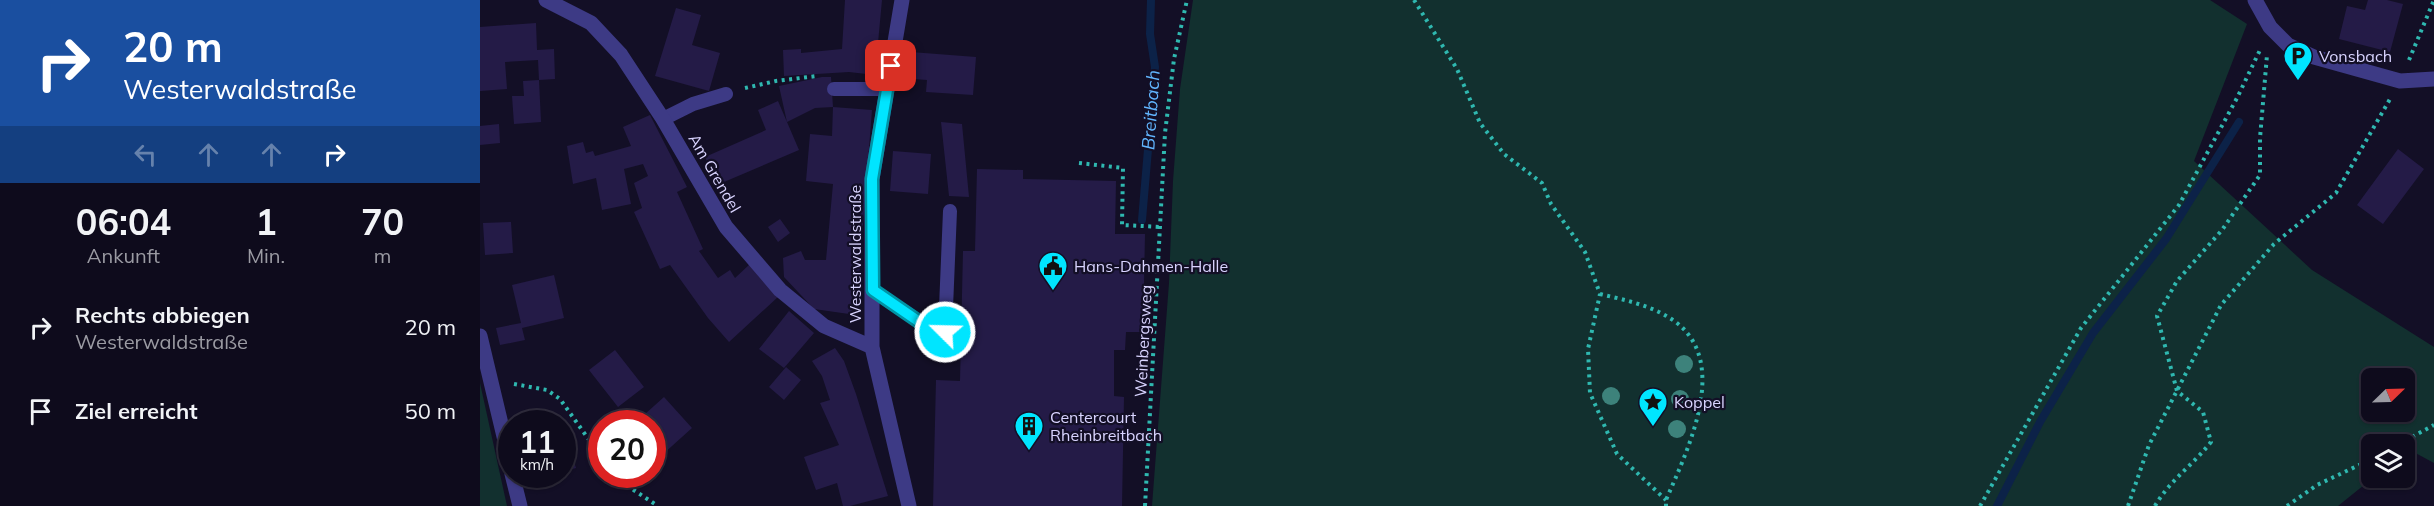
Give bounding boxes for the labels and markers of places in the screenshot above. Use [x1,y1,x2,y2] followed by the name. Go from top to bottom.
[865,40,916,91] pin
[2282,40,2314,82] parking icon: Vonsbach
[2319,46,2392,66] place label: Vonsbach
[1037,250,1069,292] public building icon: Hans-Dahmen-Halle
[1074,256,1228,276] place label: Hans-Dahmen-Halle
[1637,386,1669,428] place icon: Koppel
[1674,392,1725,412] place label: Koppel
[1050,407,1162,445] place label: Centercourt Rheinbreitbach
[1013,410,1045,452] building icon: Centercourt Rheinbreitbach

